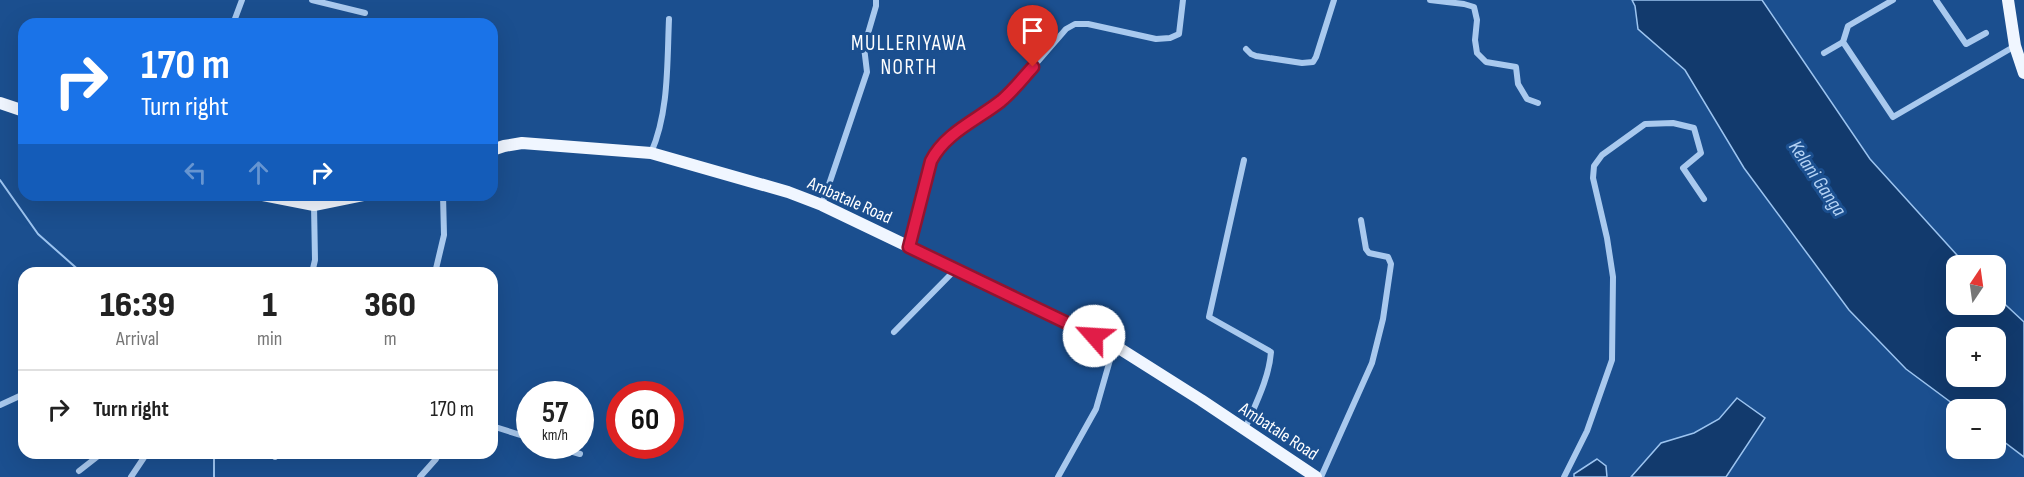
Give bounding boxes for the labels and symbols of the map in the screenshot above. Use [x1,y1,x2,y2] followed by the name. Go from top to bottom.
[1007,5,1058,67] pin
[851,31,967,80] district label: MULLERIYAWA NORTH
[1783,136,1851,221] water label: Kelani Ganga
[804,172,895,228] street label: Ambatale Road
[1946,255,2006,315] north arrow
[1062,304,1126,368] position arrow
[606,381,684,459] speed limit sign: 60
[1235,398,1322,465] street label: Ambatale Road

